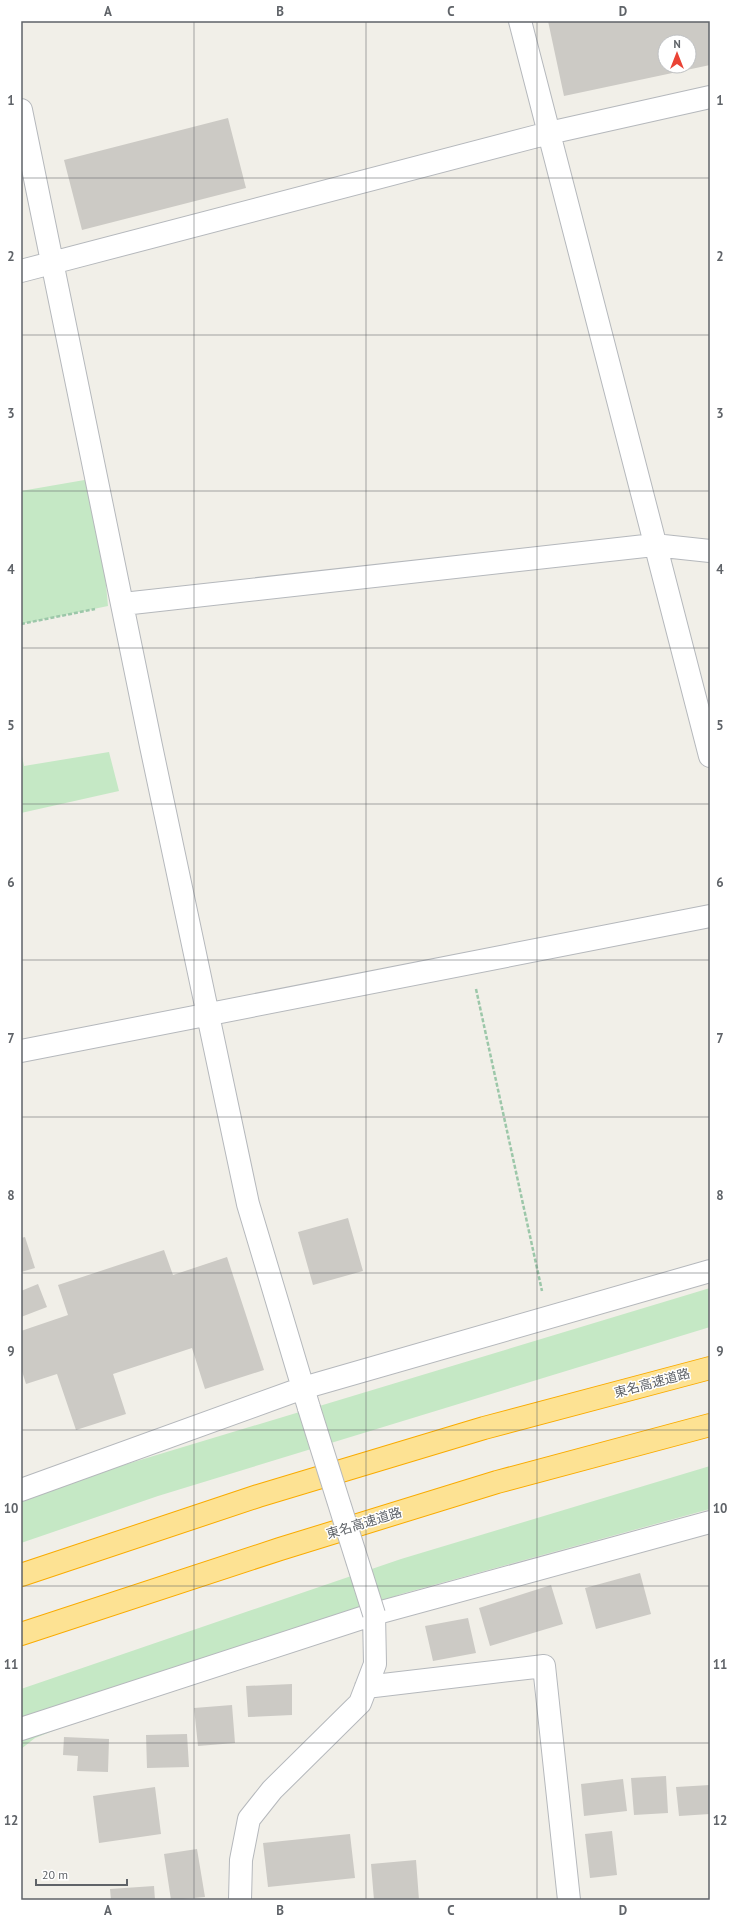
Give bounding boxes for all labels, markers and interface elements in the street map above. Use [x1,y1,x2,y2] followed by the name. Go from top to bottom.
[104,3,112,20] text: A
[276,3,284,20] text: B
[447,3,455,20] text: C
[619,3,627,20] text: D
[657,34,697,74] north arrow
[673,37,681,51] text: N
[7,92,15,109] text: 1
[716,92,724,109] text: 1
[7,248,15,265] text: 2
[716,248,724,265] text: 2
[7,405,15,422] text: 3
[716,405,724,422] text: 3
[7,561,15,578] text: 4
[716,561,724,578] text: 4
[7,717,15,734] text: 5
[716,717,724,734] text: 5
[7,874,15,891] text: 6
[716,874,724,891] text: 6
[7,1030,15,1047] text: 7
[716,1030,724,1047] text: 7
[7,1187,15,1204] text: 8
[716,1187,724,1204] text: 8
[7,1343,15,1360] text: 9
[716,1343,724,1360] text: 9
[612,1365,692,1401] street label: 東名高速道路
[4,1500,18,1517] text: 10
[713,1500,727,1517] text: 10
[324,1503,404,1543] street label: 東名高速道路
[4,1656,18,1673] text: 11
[713,1656,727,1673] text: 11
[4,1812,18,1829] text: 12
[713,1812,727,1829] text: 12
[36,1861,127,1887] scale bar
[42,1867,68,1882] text: 20 m
[104,1902,112,1919] text: A
[276,1902,284,1919] text: B
[447,1902,455,1919] text: C
[619,1902,627,1919] text: D

